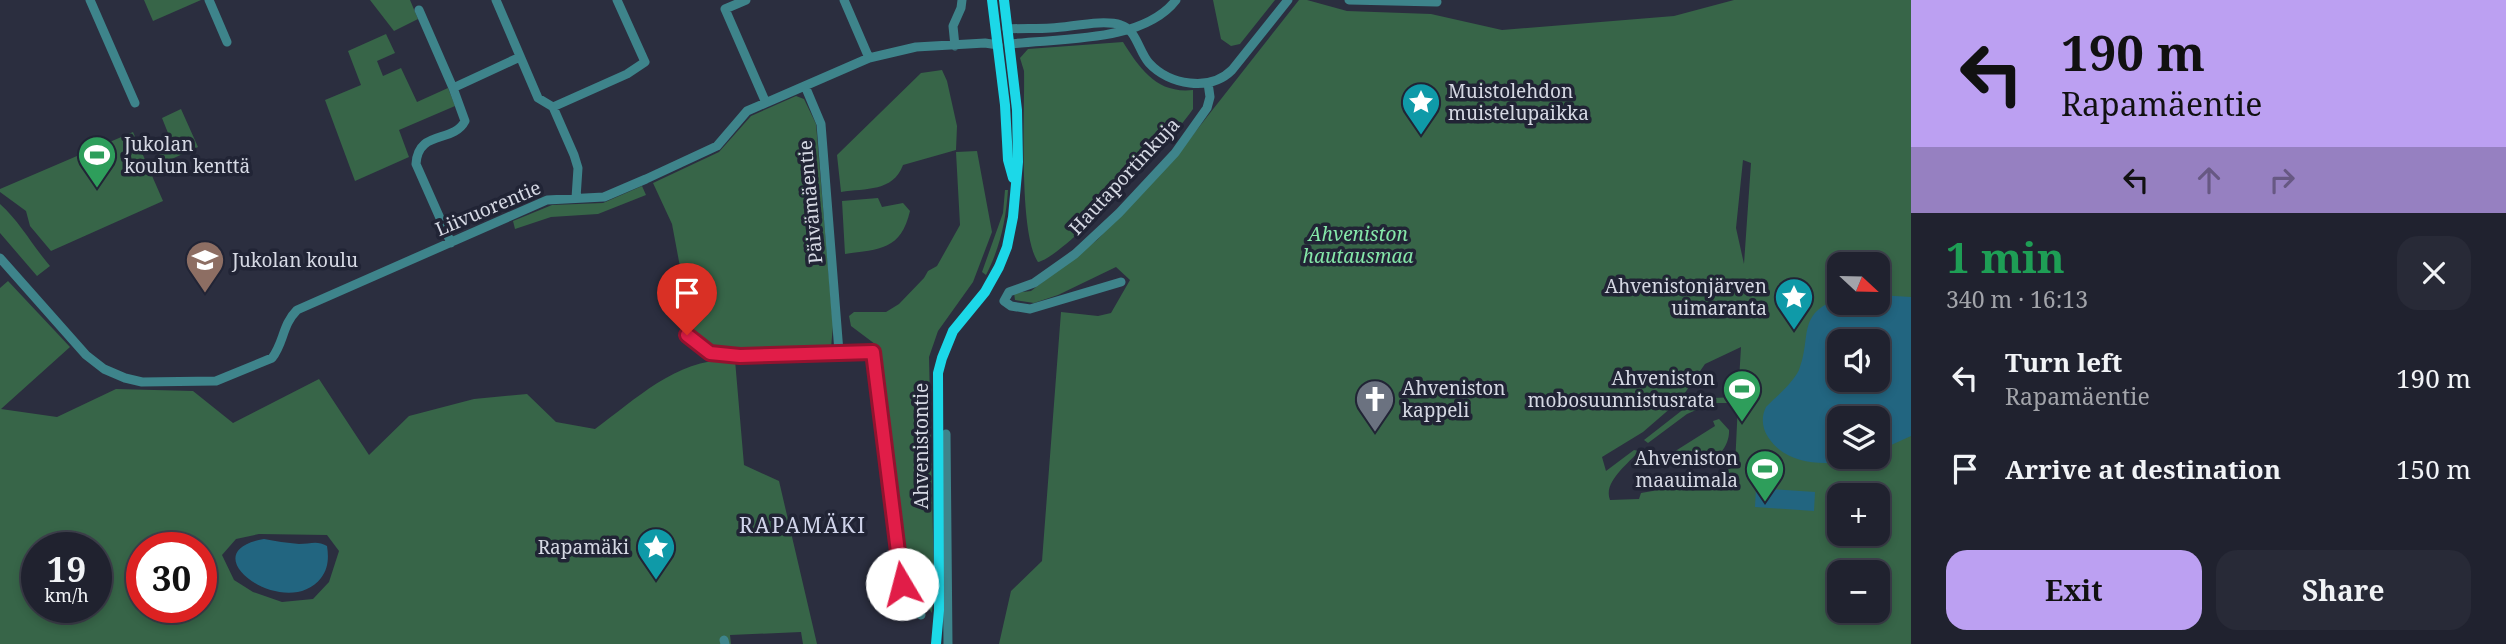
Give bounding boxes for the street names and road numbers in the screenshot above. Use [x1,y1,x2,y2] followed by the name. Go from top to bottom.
[1063,112,1185,240] street label: Hautaportinkuja
[792,139,828,265] street label: Päivämäentie
[431,174,545,242] street label: Liivuorentie
[908,383,934,509] street label: Ahvenistontie

